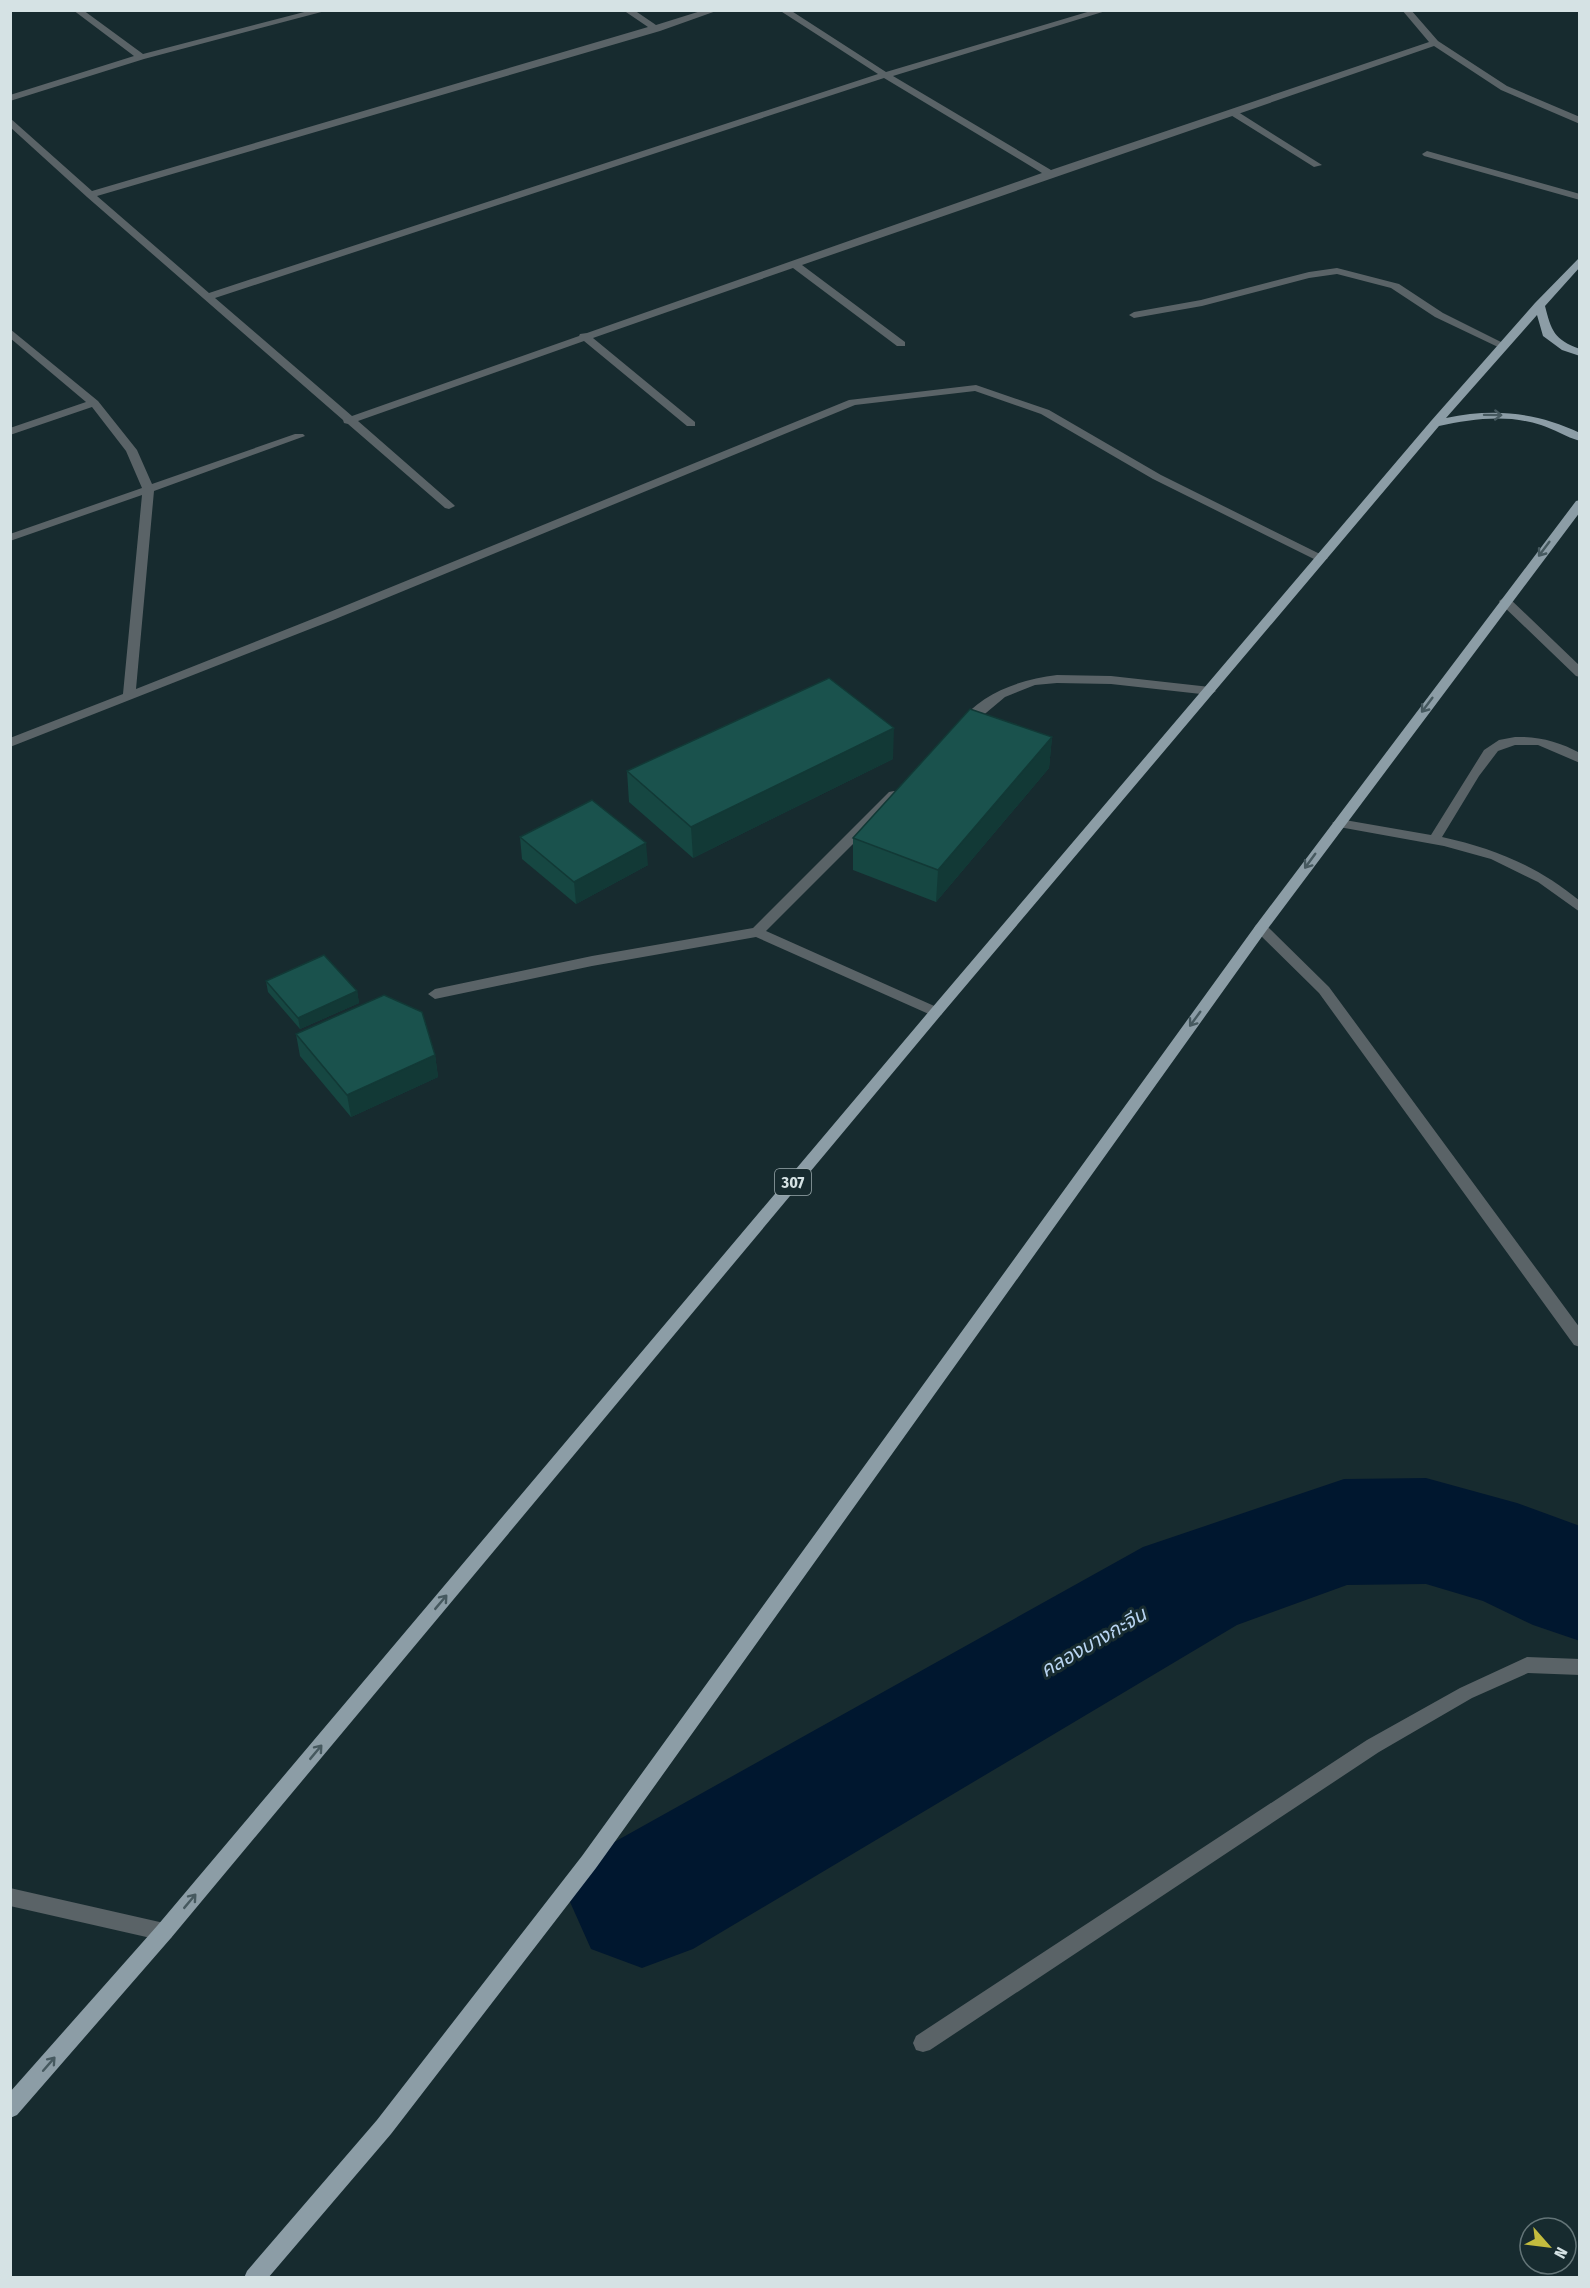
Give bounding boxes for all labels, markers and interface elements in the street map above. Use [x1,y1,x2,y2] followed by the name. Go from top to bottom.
[1482,409,1502,421] one-way arrow
[1538,541,1550,557] one-way arrow
[1420,697,1433,713] one-way arrow
[1304,853,1316,869] one-way arrow
[1189,1010,1201,1027] one-way arrow
[775,1169,811,1195] road number: 307
[434,1595,448,1610] one-way arrow
[1036,1601,1152,1682] water label: คลองบางกะจีน
[309,1744,322,1760] one-way arrow
[184,1893,197,1909] one-way arrow
[42,2057,56,2072] one-way arrow
[1518,2216,1578,2276] north arrow
[1550,2244,1571,2262] text: N

